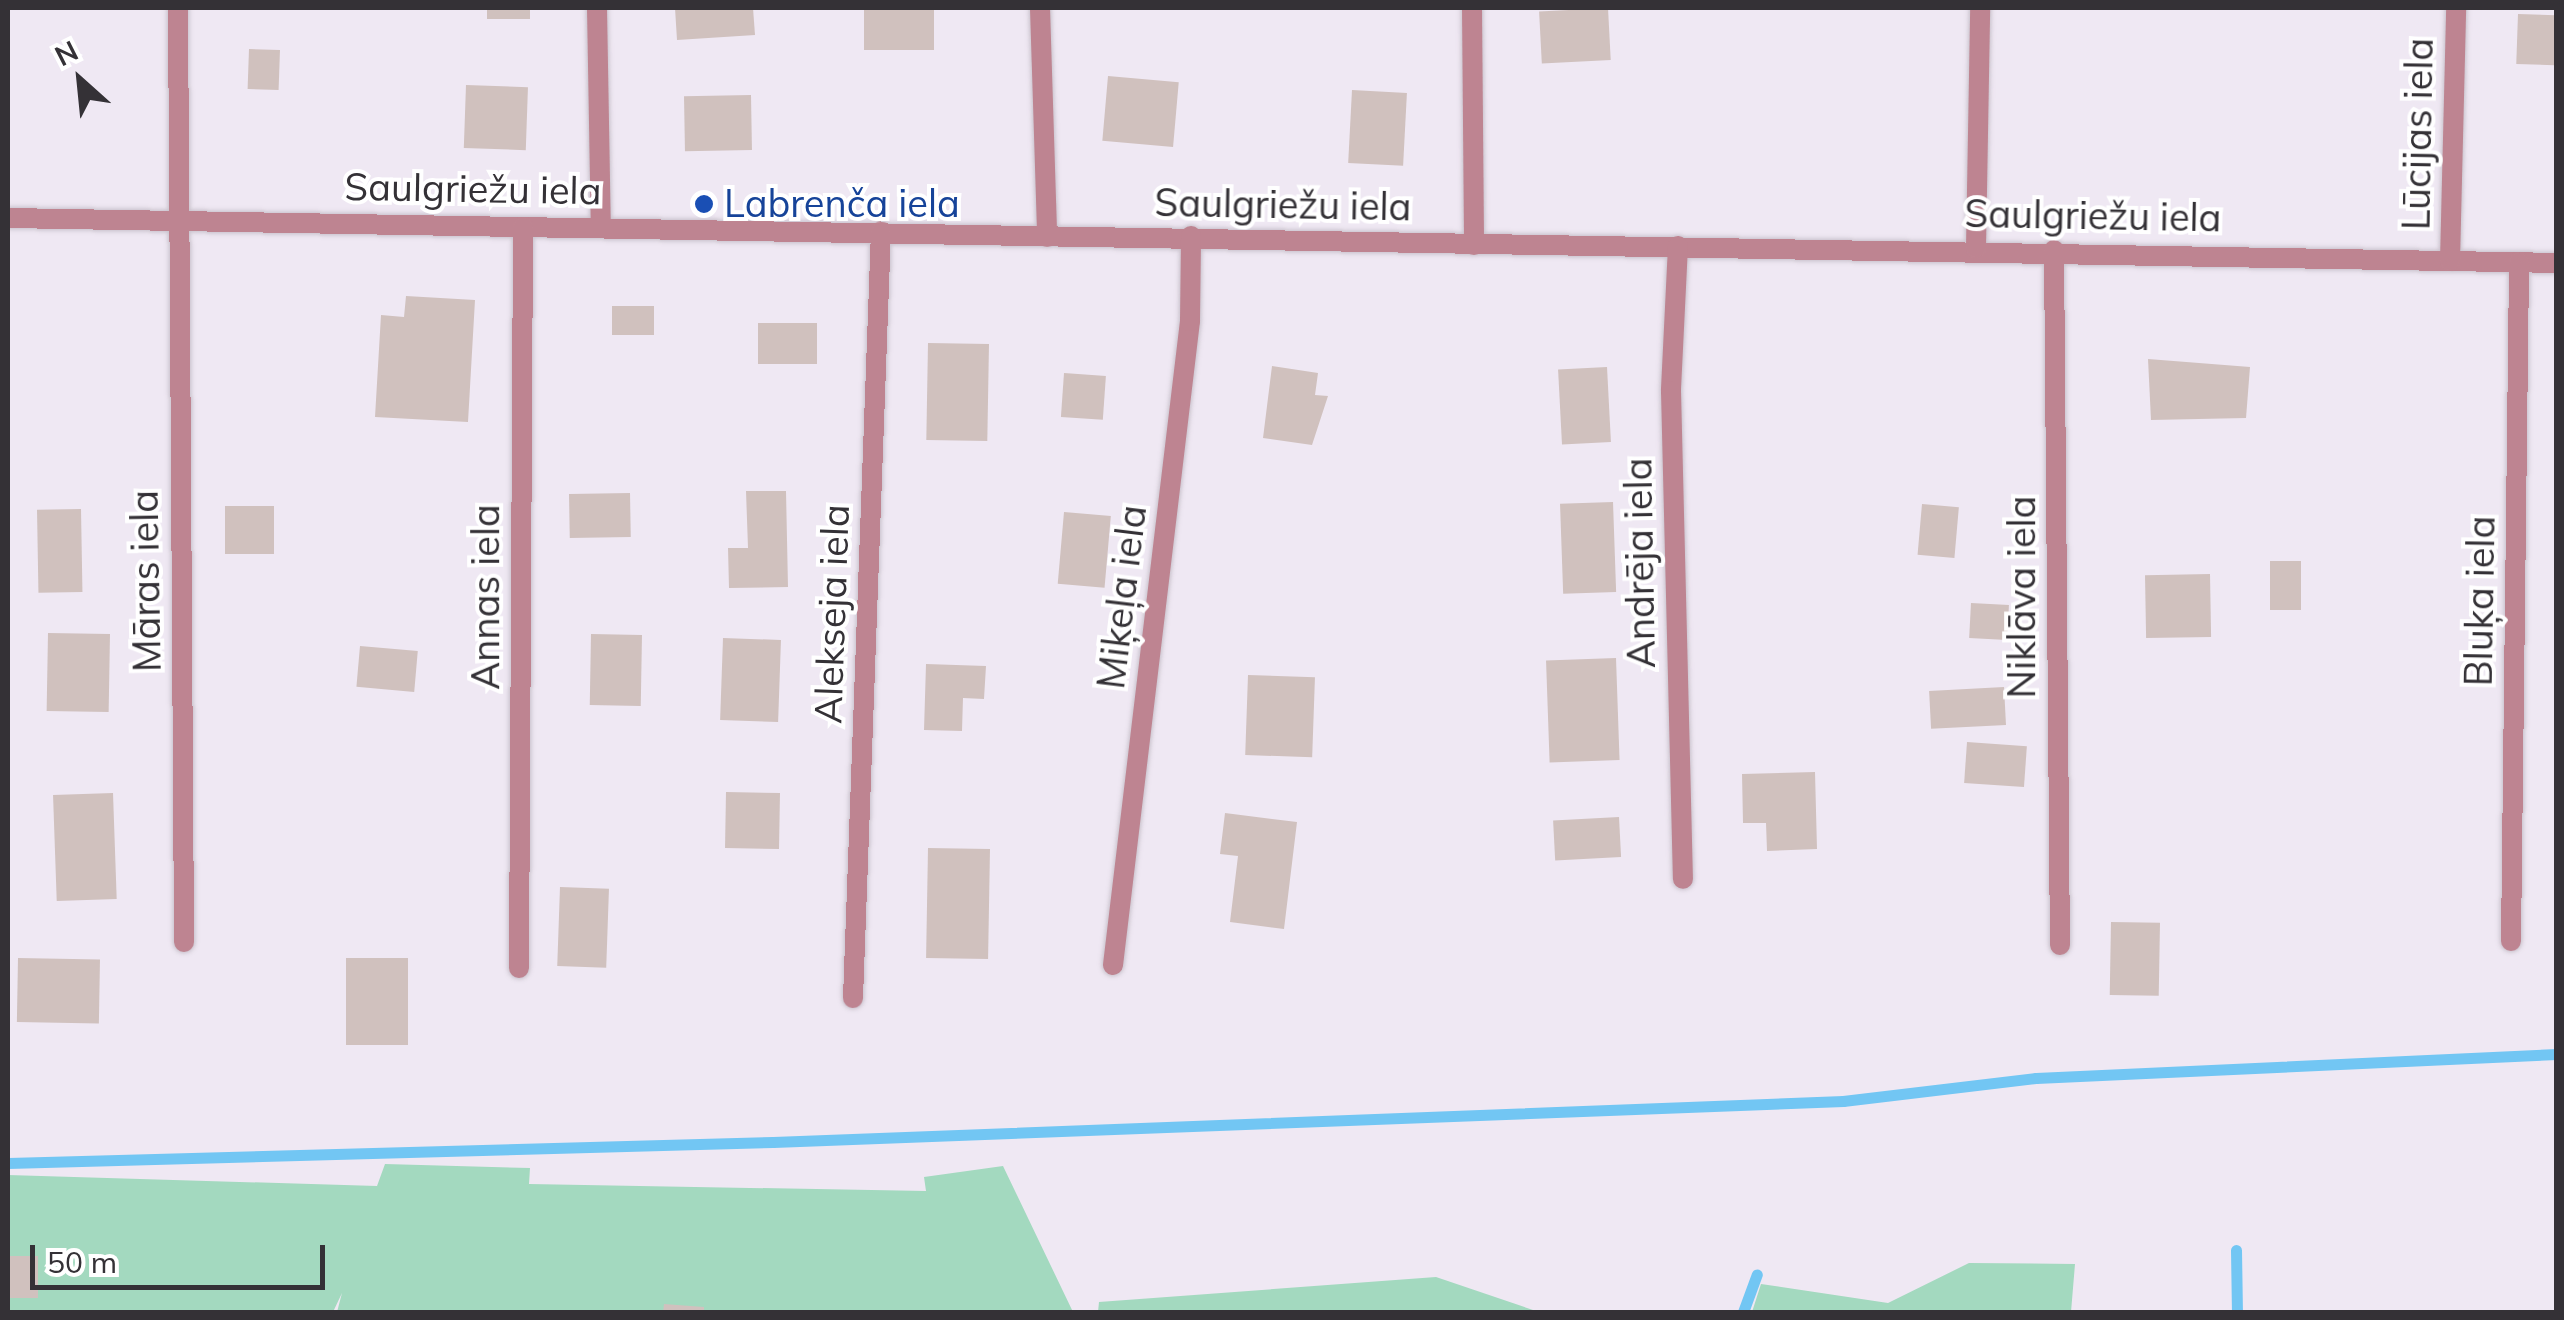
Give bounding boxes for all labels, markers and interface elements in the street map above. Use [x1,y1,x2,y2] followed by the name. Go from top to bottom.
[30,30,130,130] north arrow
[49,32,84,73] text: N
[2394,37,2442,231] street label: Lūcijas iela
[344,164,602,214] street label: Saulgriežu iela
[1154,180,1412,230] street label: Saulgriežu iela
[724,181,960,227] place label: Labrenča iela
[1964,191,2222,241] street label: Saulgriežu iela
[693,193,715,215] marker: Labrenča iela
[1615,457,1665,669] street label: Andrēja iela
[122,490,170,672] street label: Māras iela
[1999,496,2045,698] street label: Niklāva iela
[805,503,859,725] street label: Alekseja iela
[1088,503,1156,691] street label: Miķeļa iela
[463,504,509,690] street label: Annas iela
[2456,515,2504,687] street label: Bluķa iela
[35,1225,330,1287] scale bar
[47,1243,117,1281] text: 50 m

